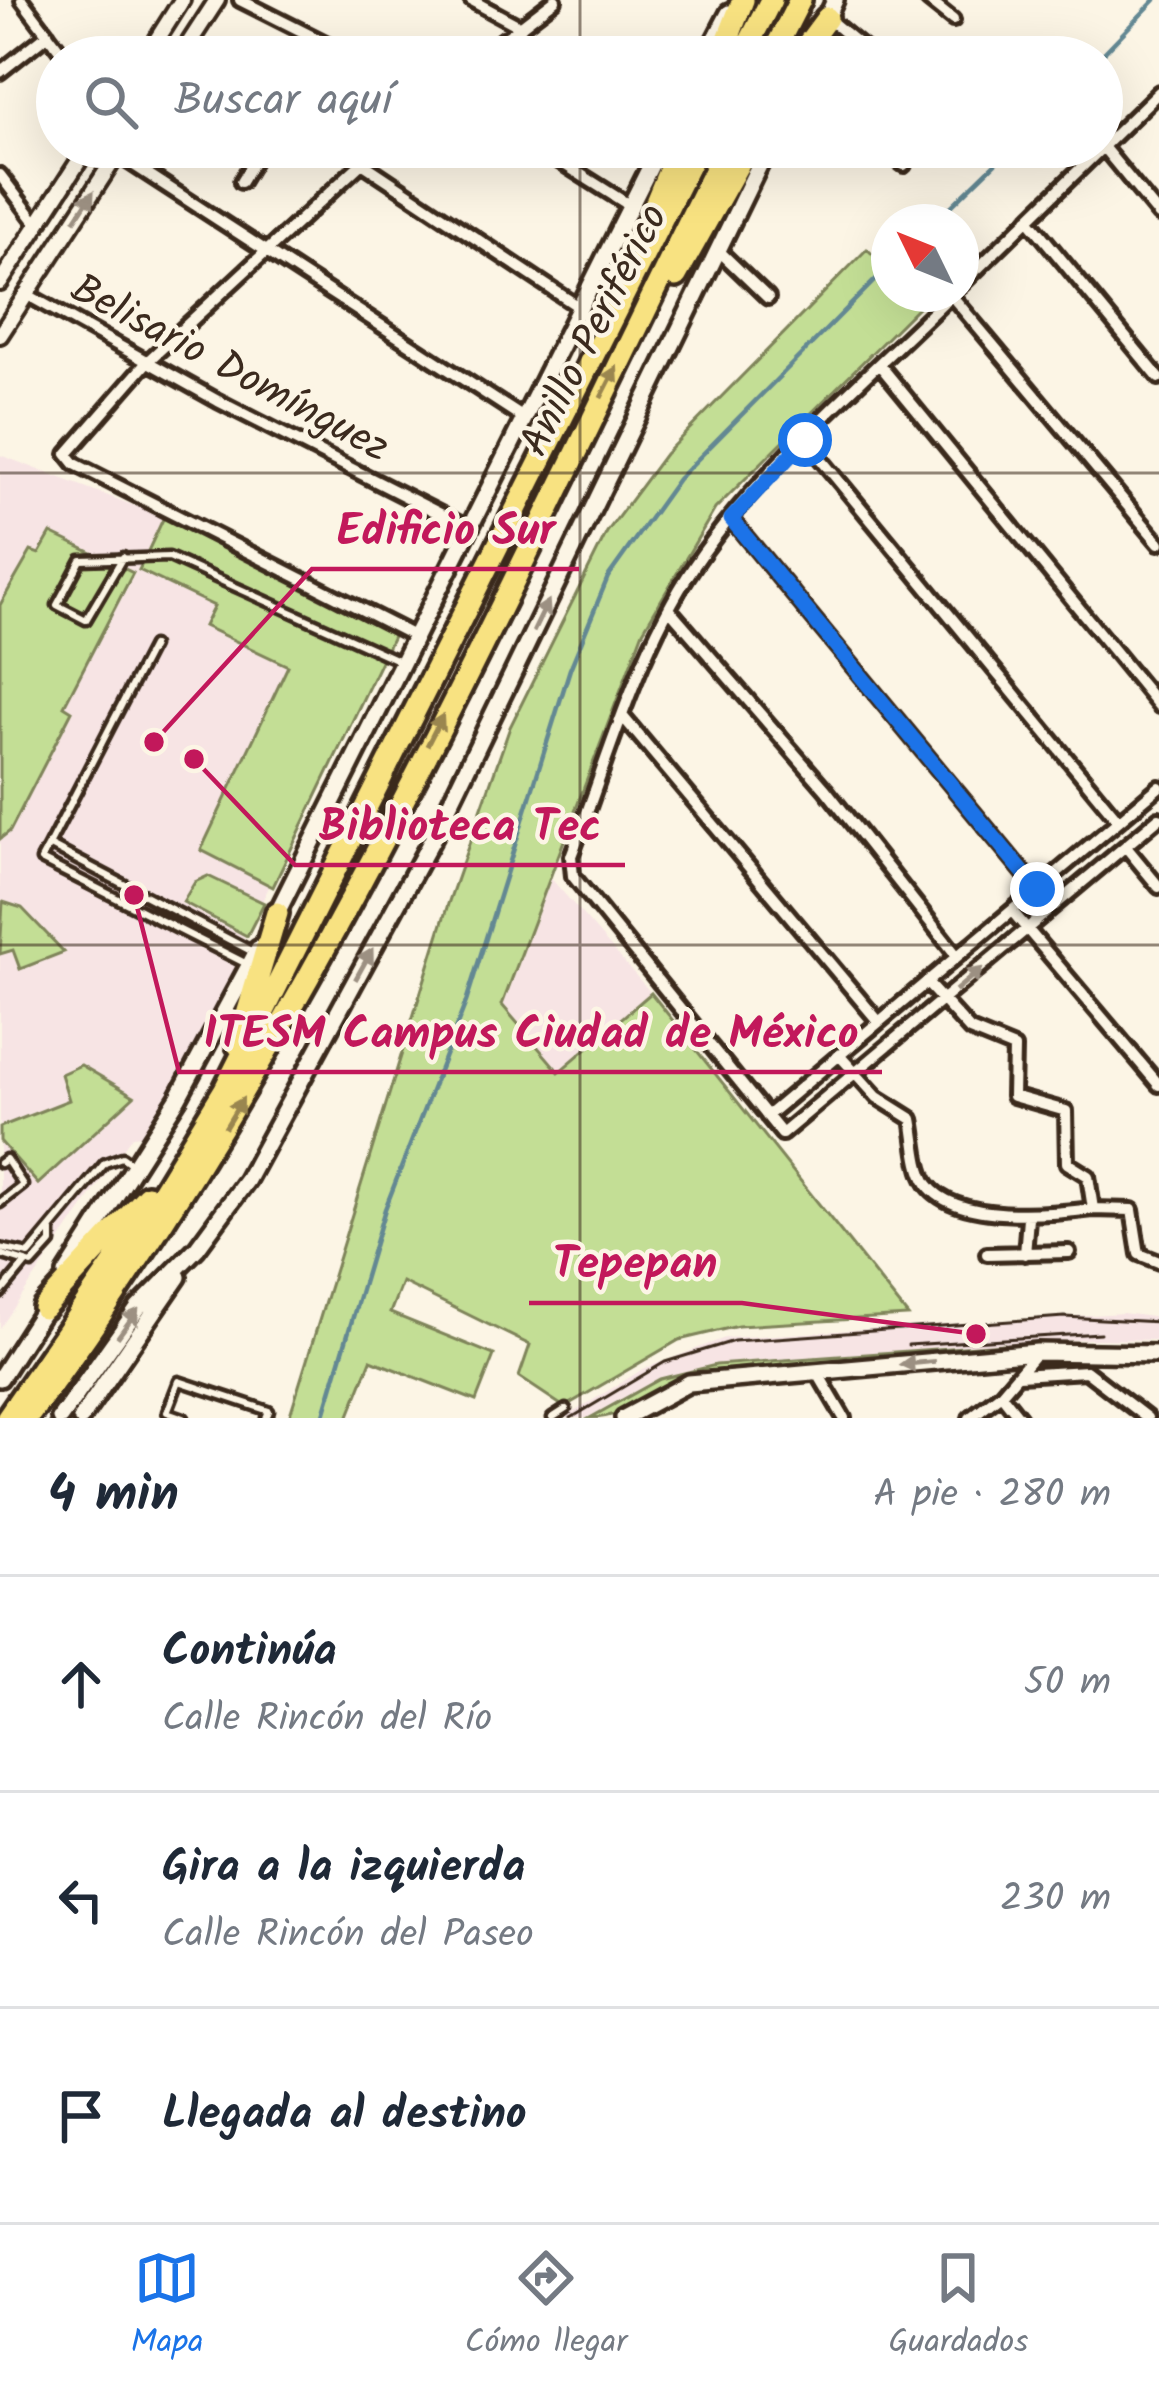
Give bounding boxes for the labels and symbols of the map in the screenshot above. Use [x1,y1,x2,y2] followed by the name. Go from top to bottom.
[72,189,94,222] one-way arrow
[503,193,688,469] street label: Anillo Periférico
[871,204,979,312] north arrow
[58,257,401,481] street label: Belisario Domínguez
[599,364,619,399] one-way arrow
[778,413,832,467] route start
[312,488,579,569] callout: Edificio Sur
[337,497,557,569] text: Edificio Sur
[531,599,551,633] one-way arrow
[425,713,445,748] one-way arrow
[295,784,625,865] callout: Biblioteca Tec
[319,793,601,865] text: Biblioteca Tec
[1010,862,1064,916] route end
[353,946,374,981] one-way arrow
[954,966,984,992] one-way arrow
[179,991,882,1072] callout: ITESM Campus Ciudad de México
[203,1000,859,1072] text: ITESM Campus Ciudad de México
[223,1096,244,1130] one-way arrow
[529,1222,742,1303] callout: Tepepan
[553,1230,717,1302] text: Tepepan
[116,1307,140,1339] one-way arrow
[898,1354,935,1373] one-way arrow

